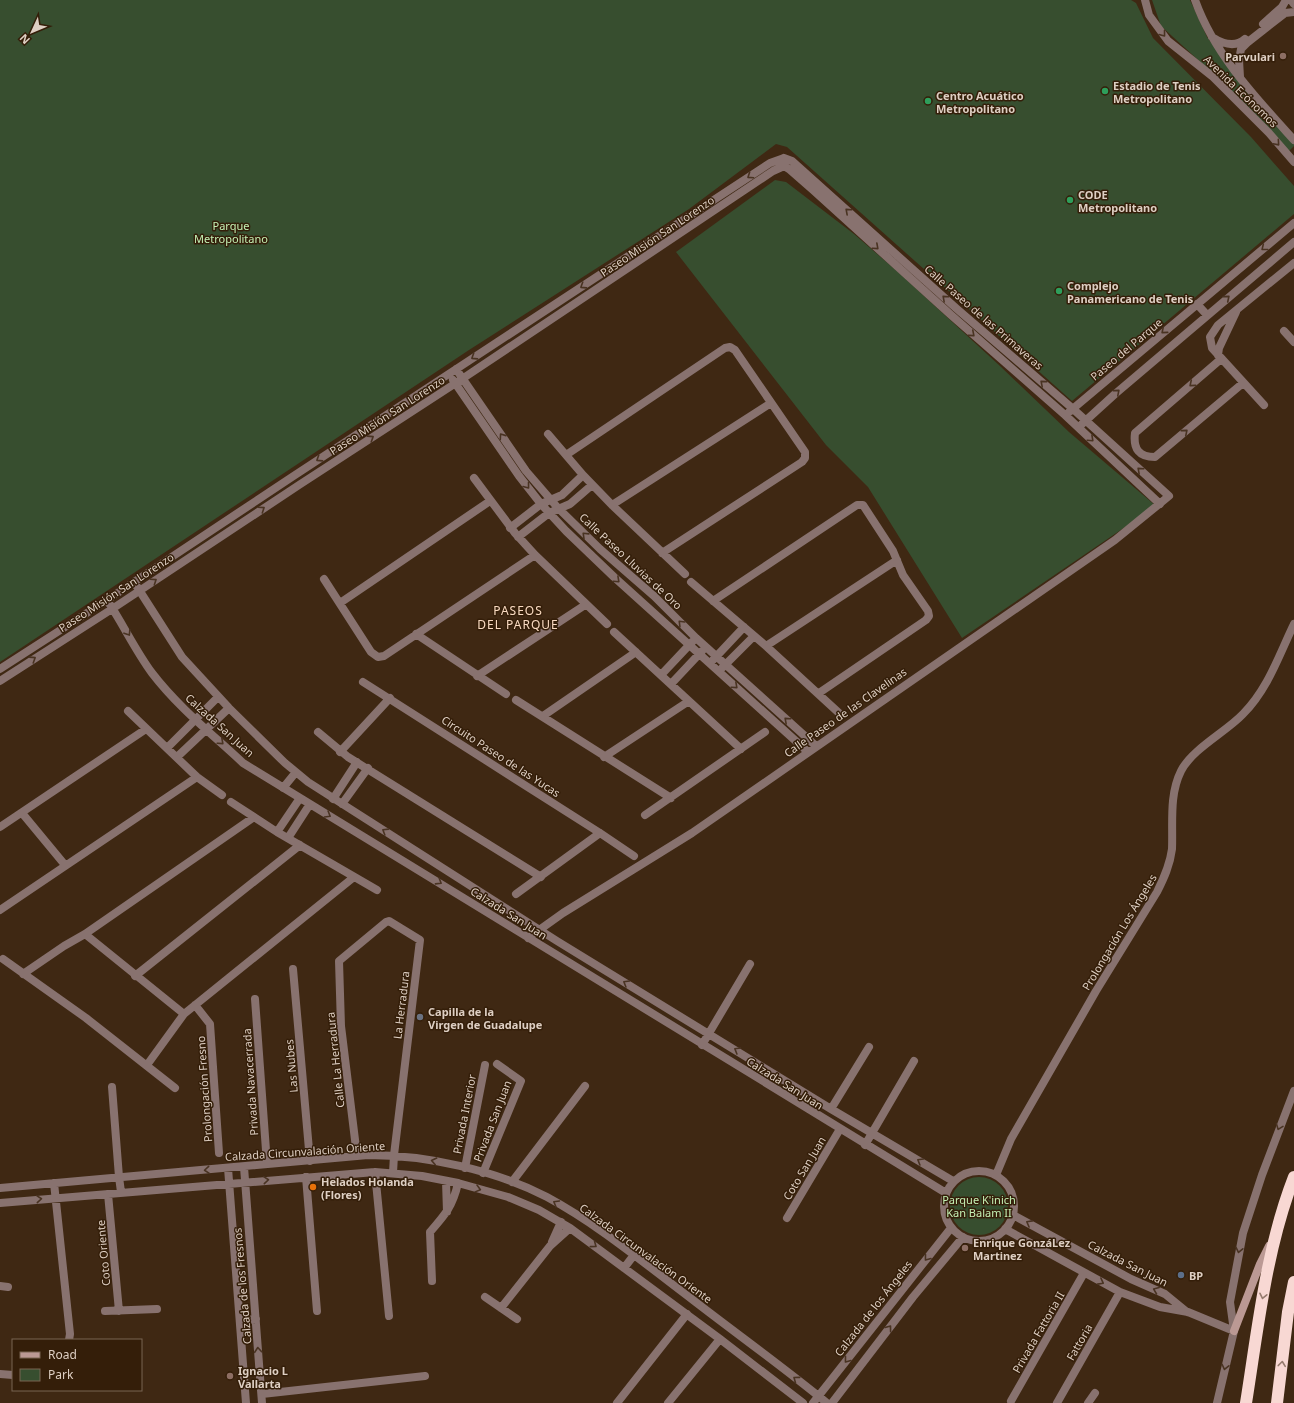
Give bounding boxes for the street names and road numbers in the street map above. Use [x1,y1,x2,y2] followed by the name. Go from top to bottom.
[1201,52,1281,130] street label: Avenida Ecónomos
[597,192,717,280] street label: Paseo Misión San Lorenzo
[921,261,1047,373] street label: Calle Paseo de las Primaveras
[1087,315,1165,383] street label: Paseo del Parque
[327,372,448,458] street label: Paseo Misión San Lorenzo
[576,509,686,613] street label: Calle Paseo Lluvias de Oro
[56,549,177,635] street label: Paseo Misión San Lorenzo
[781,664,909,760] street label: Calle Paseo de las Clavelinas
[182,690,258,760] street label: Calzada San Juan
[439,712,563,800] street label: Circuito Paseo de las Yucas
[1078,871,1160,993] street label: Prolongación Los Ángeles
[468,883,550,943] street label: Calzada San Juan
[389,970,413,1040] street label: La Herradura
[323,1011,347,1109] street label: Calle La Herradura
[239,1028,261,1136] street label: Privada Navacerrada
[193,1035,215,1143] street label: Prolongación Fresno
[281,1039,301,1093] street label: Las Nubes
[744,1053,826,1113] street label: Calzada San Juan
[449,1072,479,1155] street label: Privada Interior
[470,1078,514,1164] street label: Privada San Juan
[779,1133,829,1203] street label: Coto San Juan
[224,1138,386,1164] street label: Calzada Circunvalación Oriente
[577,1200,715,1306] street label: Calzada Circunvalación Oriente
[93,1219,113,1287] street label: Coto Oriente
[229,1227,255,1345] street label: Calzada de los Fresnos
[1086,1236,1170,1290] street label: Calzada San Juan
[831,1257,915,1359] street label: Calzada de los Ángeles
[1009,1288,1068,1376] street label: Privada Fattoria II
[1062,1321,1096,1363] street label: Fattoria

